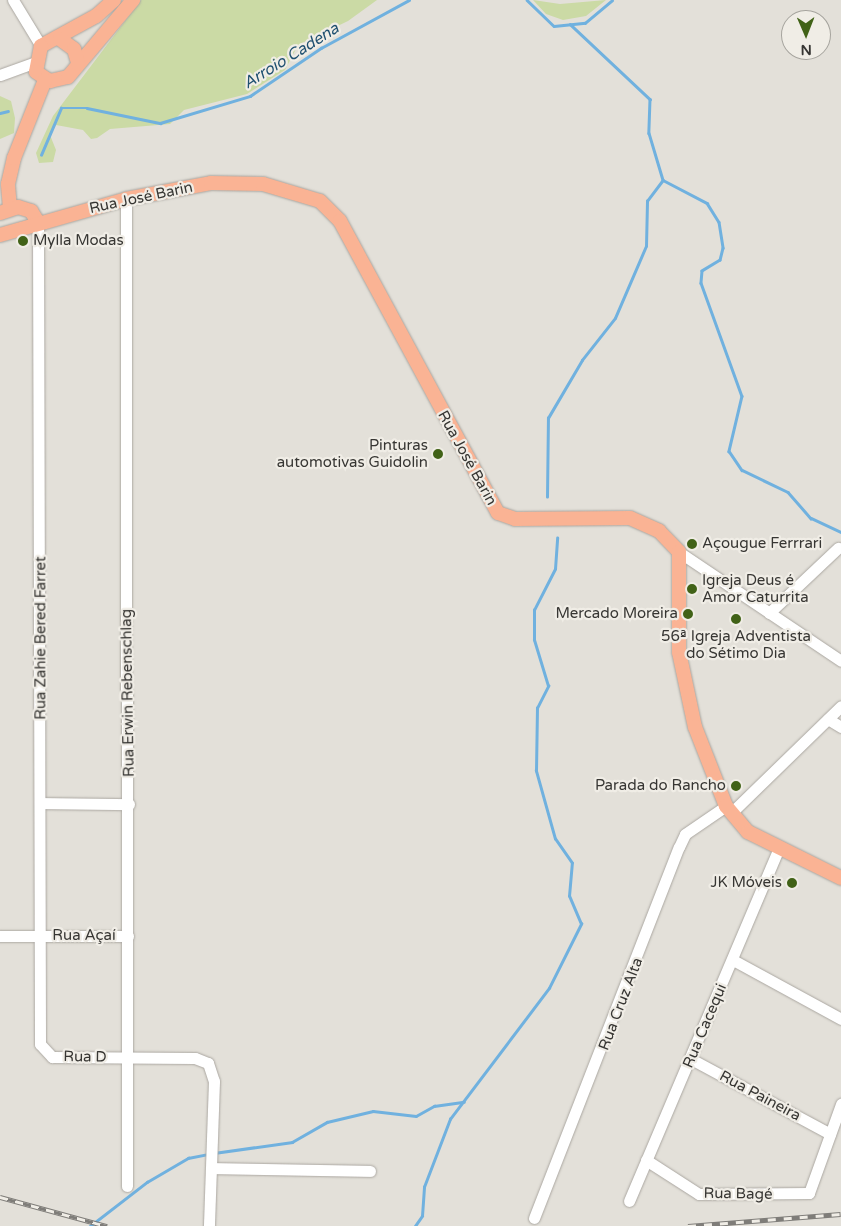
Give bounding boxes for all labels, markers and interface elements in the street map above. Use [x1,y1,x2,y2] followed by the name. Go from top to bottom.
[781,10,831,60] north arrow
[240,19,342,93] water label: Arroio Cadena
[800,41,812,58] text: N
[88,178,194,218] street label: Rua José Barin
[33,232,124,250] place label: Mylla Modas
[17,235,29,247] marker: Mylla Modas
[434,408,500,508] street label: Rua José Barin
[277,436,428,471] place label: Pinturas automotivas Guidolin
[432,448,444,460] marker: Pinturas automotivas Guidolin
[702,535,822,553] place label: Açougue Ferrrari
[686,538,698,550] marker: Açougue Ferrrari
[32,556,50,720] street label: Rua Zahie Bered Farret
[702,571,809,606] place label: Igreja Deus é Amor Caturrita
[686,583,698,595] marker: Igreja Deus é Amor Caturrita
[555,605,678,623] place label: Mercado Moreira
[682,608,694,620] marker: Mercado Moreira
[118,609,138,777] street label: Rua Erwin Rebenschlag
[730,613,742,625] marker: 56ª Igreja Adventista do Sétimo Dia
[661,627,811,662] place label: 56ª Igreja Adventista do Sétimo Dia
[595,777,726,795] place label: Parada do Rancho
[730,780,742,792] marker: Parada do Rancho
[710,874,782,892] place label: JK Móveis
[786,877,798,889] marker: JK Móveis
[52,927,116,945] street label: Rua Açaí
[595,955,647,1053] street label: Rua Cruz Alta
[679,981,731,1071] street label: Rua Cacequi
[63,1048,107,1066] street label: Rua D
[716,1067,804,1125] street label: Rua Paineira
[703,1184,773,1204] street label: Rua Bagé

